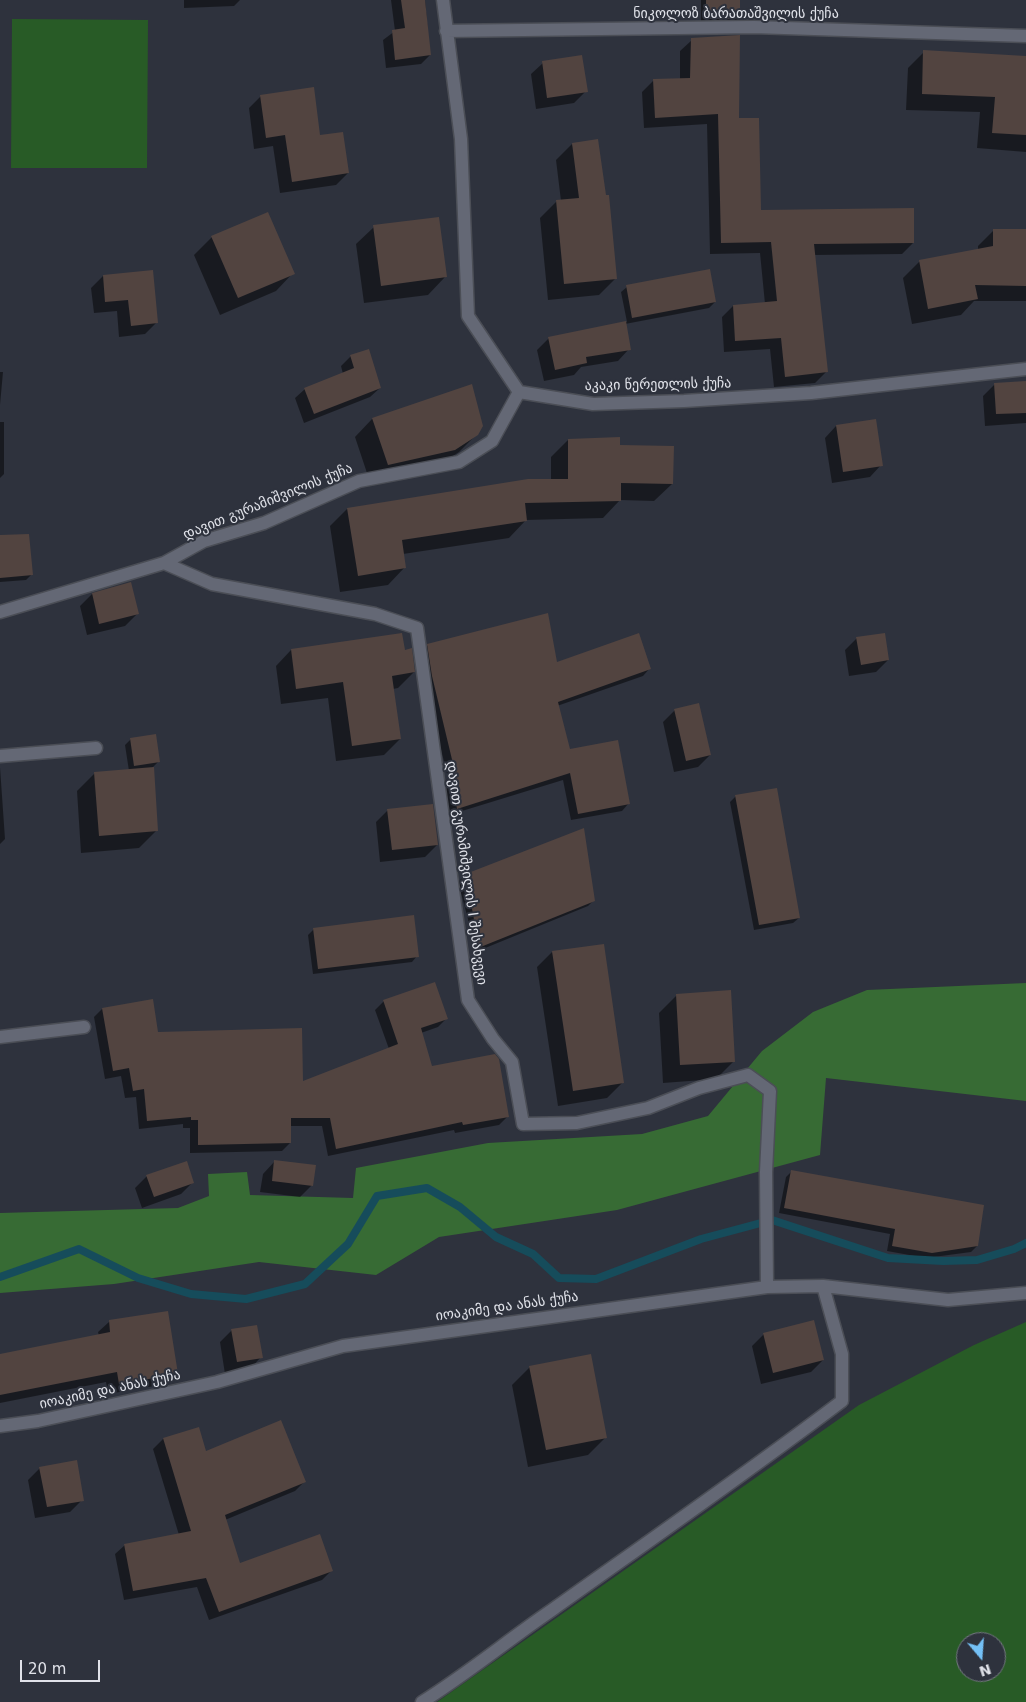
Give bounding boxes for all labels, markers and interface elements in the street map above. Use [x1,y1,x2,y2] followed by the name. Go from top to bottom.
[633,6,839,22] street label: ნიკოლოზ ბარათაშვილის ქუჩა
[584,375,732,395] street label: აკაკი წერეთლის ქუჩა
[181,460,355,544] street label: დავით გურამიშვილის ქუჩა
[442,760,490,986] street label: დავით გურამიშვილის I შესახვევი
[435,1289,579,1325] street label: იოაკიმე და ანას ქუჩა
[38,1367,182,1413] street label: იოაკიმე და ანას ქუჩა
[956,1632,1006,1682] north arrow
[22,1650,102,1682] scale bar
[28,1660,66,1678] text: 20 m
[977,1661,993,1680] text: N

